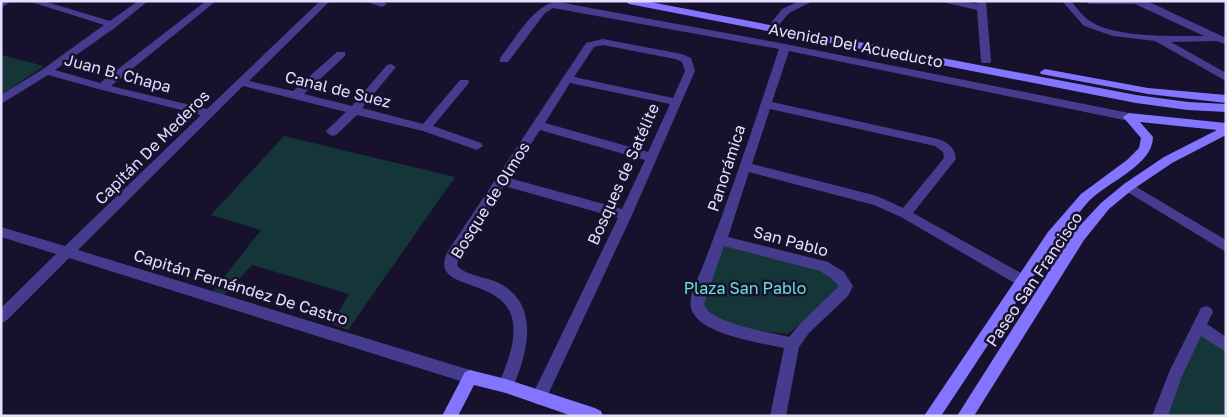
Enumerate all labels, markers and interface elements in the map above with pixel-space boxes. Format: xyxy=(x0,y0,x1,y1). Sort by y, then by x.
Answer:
street label: Avenida Del Acueducto xyxy=(767,18,945,72)
street label: Juan B. Chapa xyxy=(63,49,173,97)
street label: Canal de Suez xyxy=(283,66,393,112)
street label: Capitán De Mederos xyxy=(90,85,214,209)
street label: Bosques de Satélite xyxy=(583,100,663,248)
street label: Panorámica xyxy=(703,122,749,214)
street label: Bosque de Olmos xyxy=(446,138,534,262)
street label: Paseo San Francisco xyxy=(981,208,1087,350)
street label: San Pablo xyxy=(751,221,831,261)
street label: Capitán Fernández De Castro xyxy=(131,245,351,329)
park label: Plaza San Pablo xyxy=(684,278,806,298)

